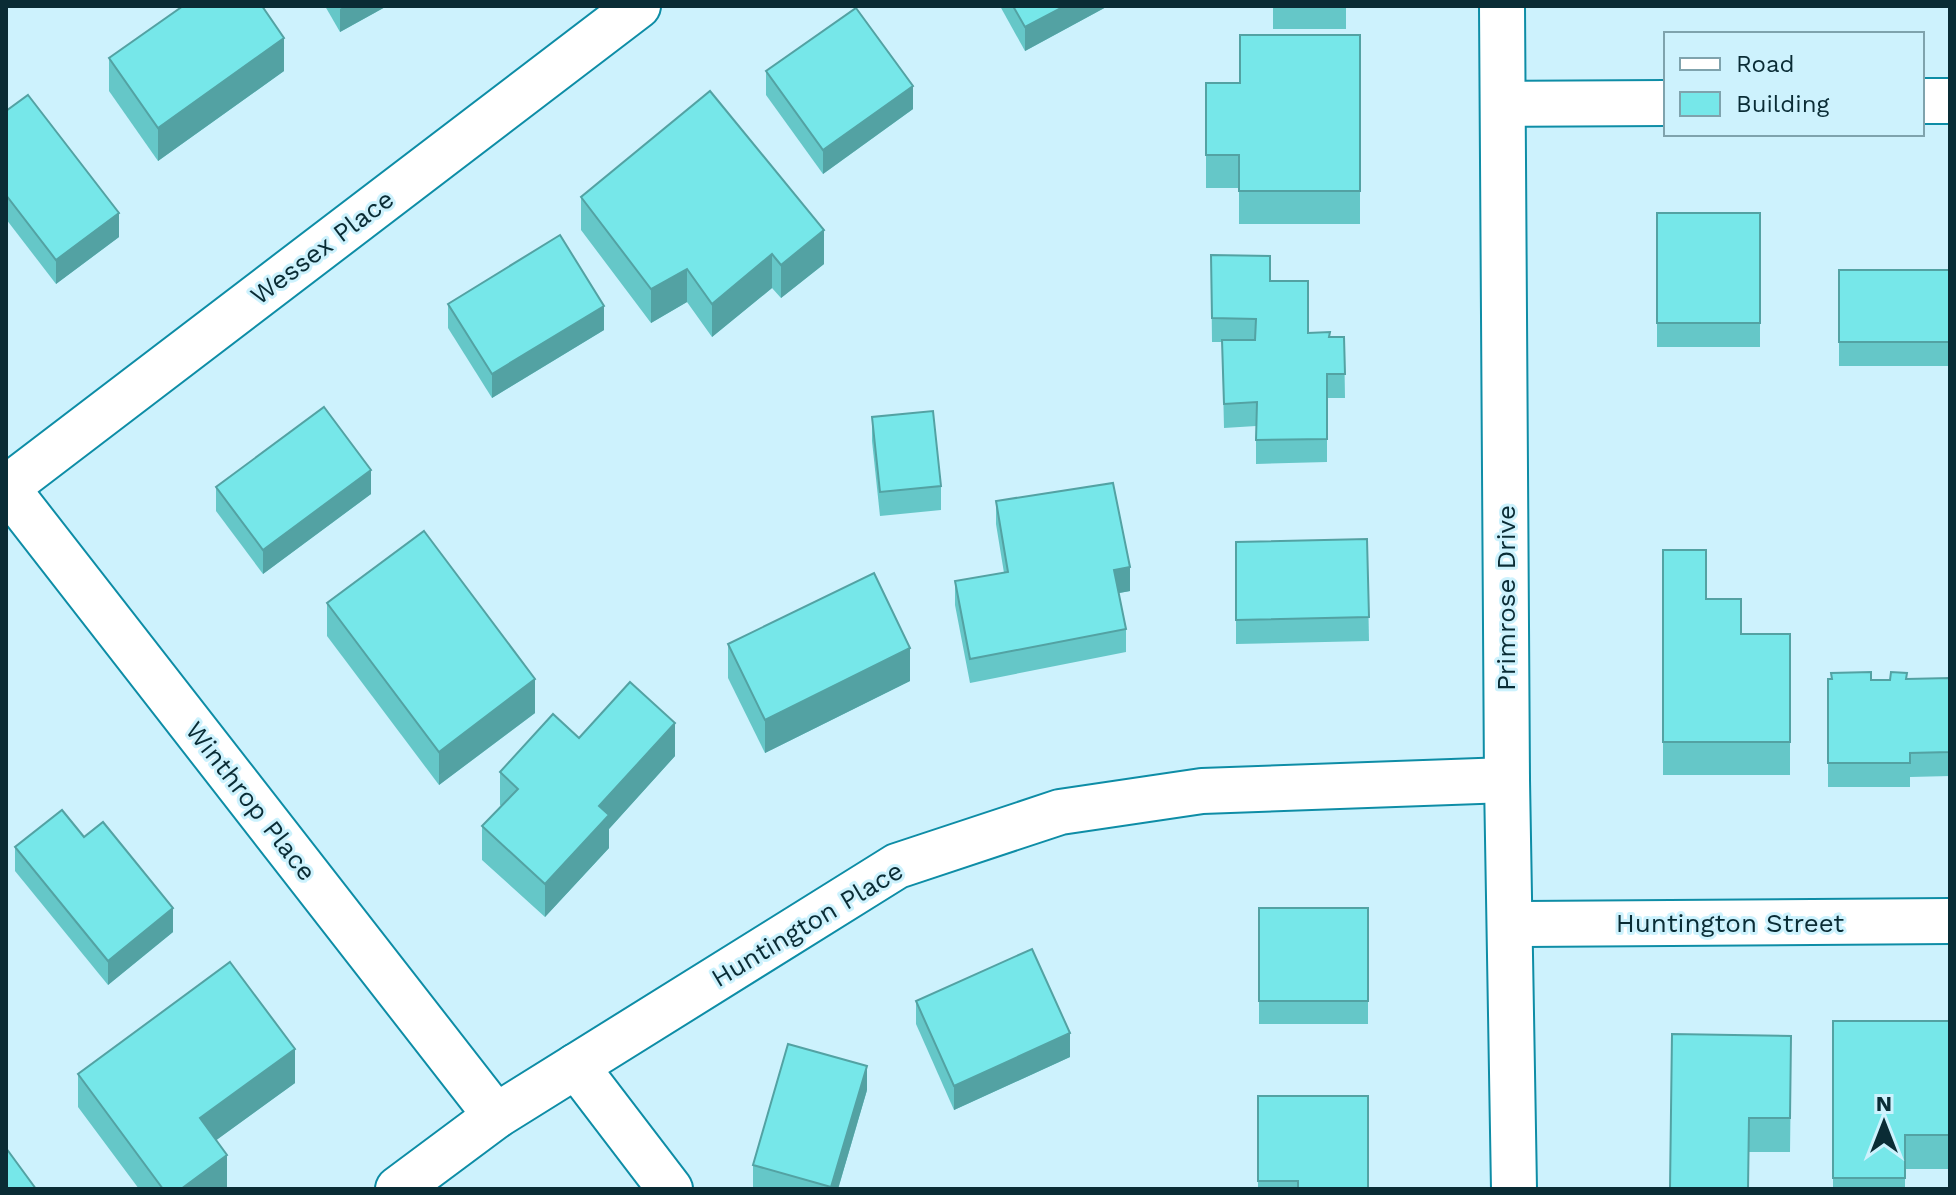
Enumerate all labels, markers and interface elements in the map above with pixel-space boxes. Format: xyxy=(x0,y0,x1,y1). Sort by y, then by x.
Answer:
legend xyxy=(1664,32,1924,136)
text: Road xyxy=(1736,50,1795,78)
text: Building xyxy=(1736,90,1829,118)
street label: Wessex Place xyxy=(245,183,399,311)
street label: Primrose Drive xyxy=(1491,505,1521,691)
street label: Winthrop Place xyxy=(180,715,322,887)
street label: Huntington Place xyxy=(706,855,908,993)
street label: Huntington Street xyxy=(1616,908,1844,938)
north arrow xyxy=(1844,1083,1924,1163)
text: N xyxy=(1876,1091,1892,1116)

